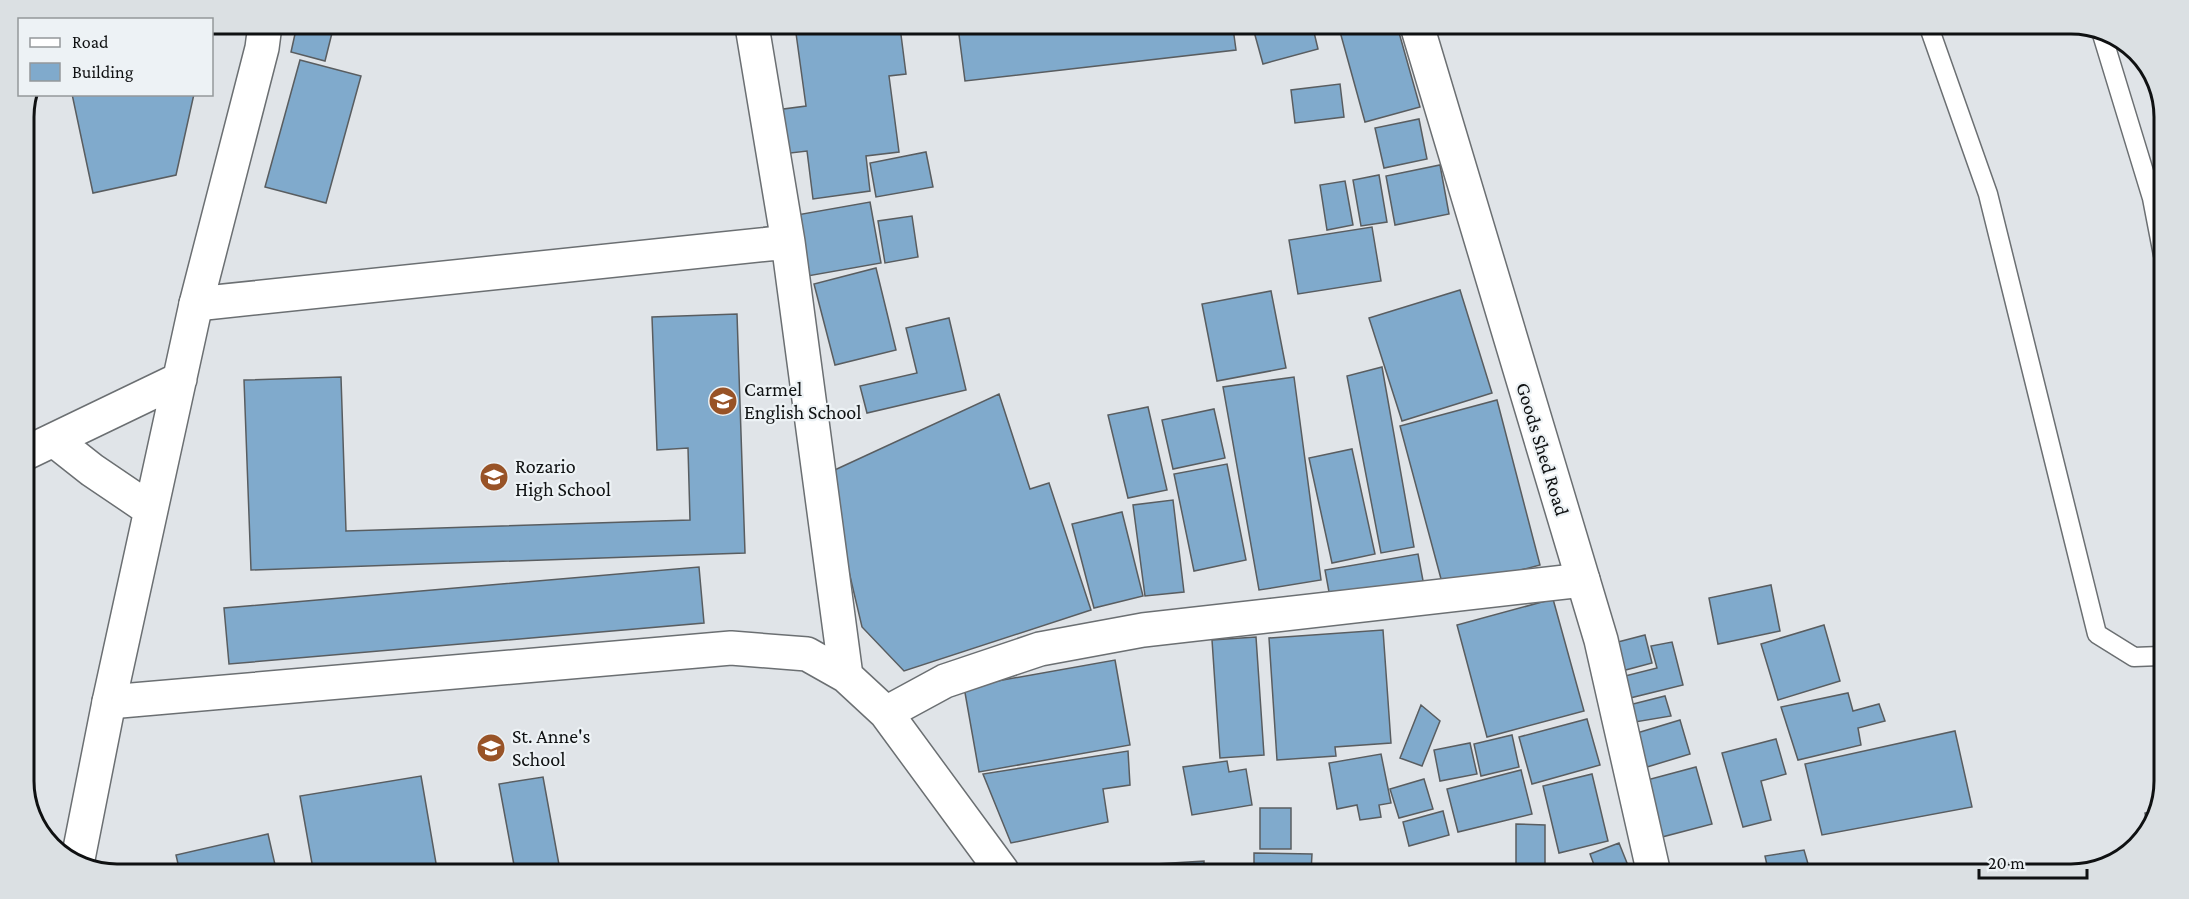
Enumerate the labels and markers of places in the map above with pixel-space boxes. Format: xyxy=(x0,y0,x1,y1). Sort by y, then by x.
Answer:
place label: Carmel English School xyxy=(744,378,862,424)
school or university icon: Carmel English School xyxy=(707,385,739,417)
place label: Rozario High School xyxy=(515,455,611,501)
school or university icon: Rozario High School xyxy=(478,461,510,493)
place label: St. Anne's School xyxy=(512,725,591,770)
school or university icon: St. Anne's School xyxy=(475,732,507,764)

